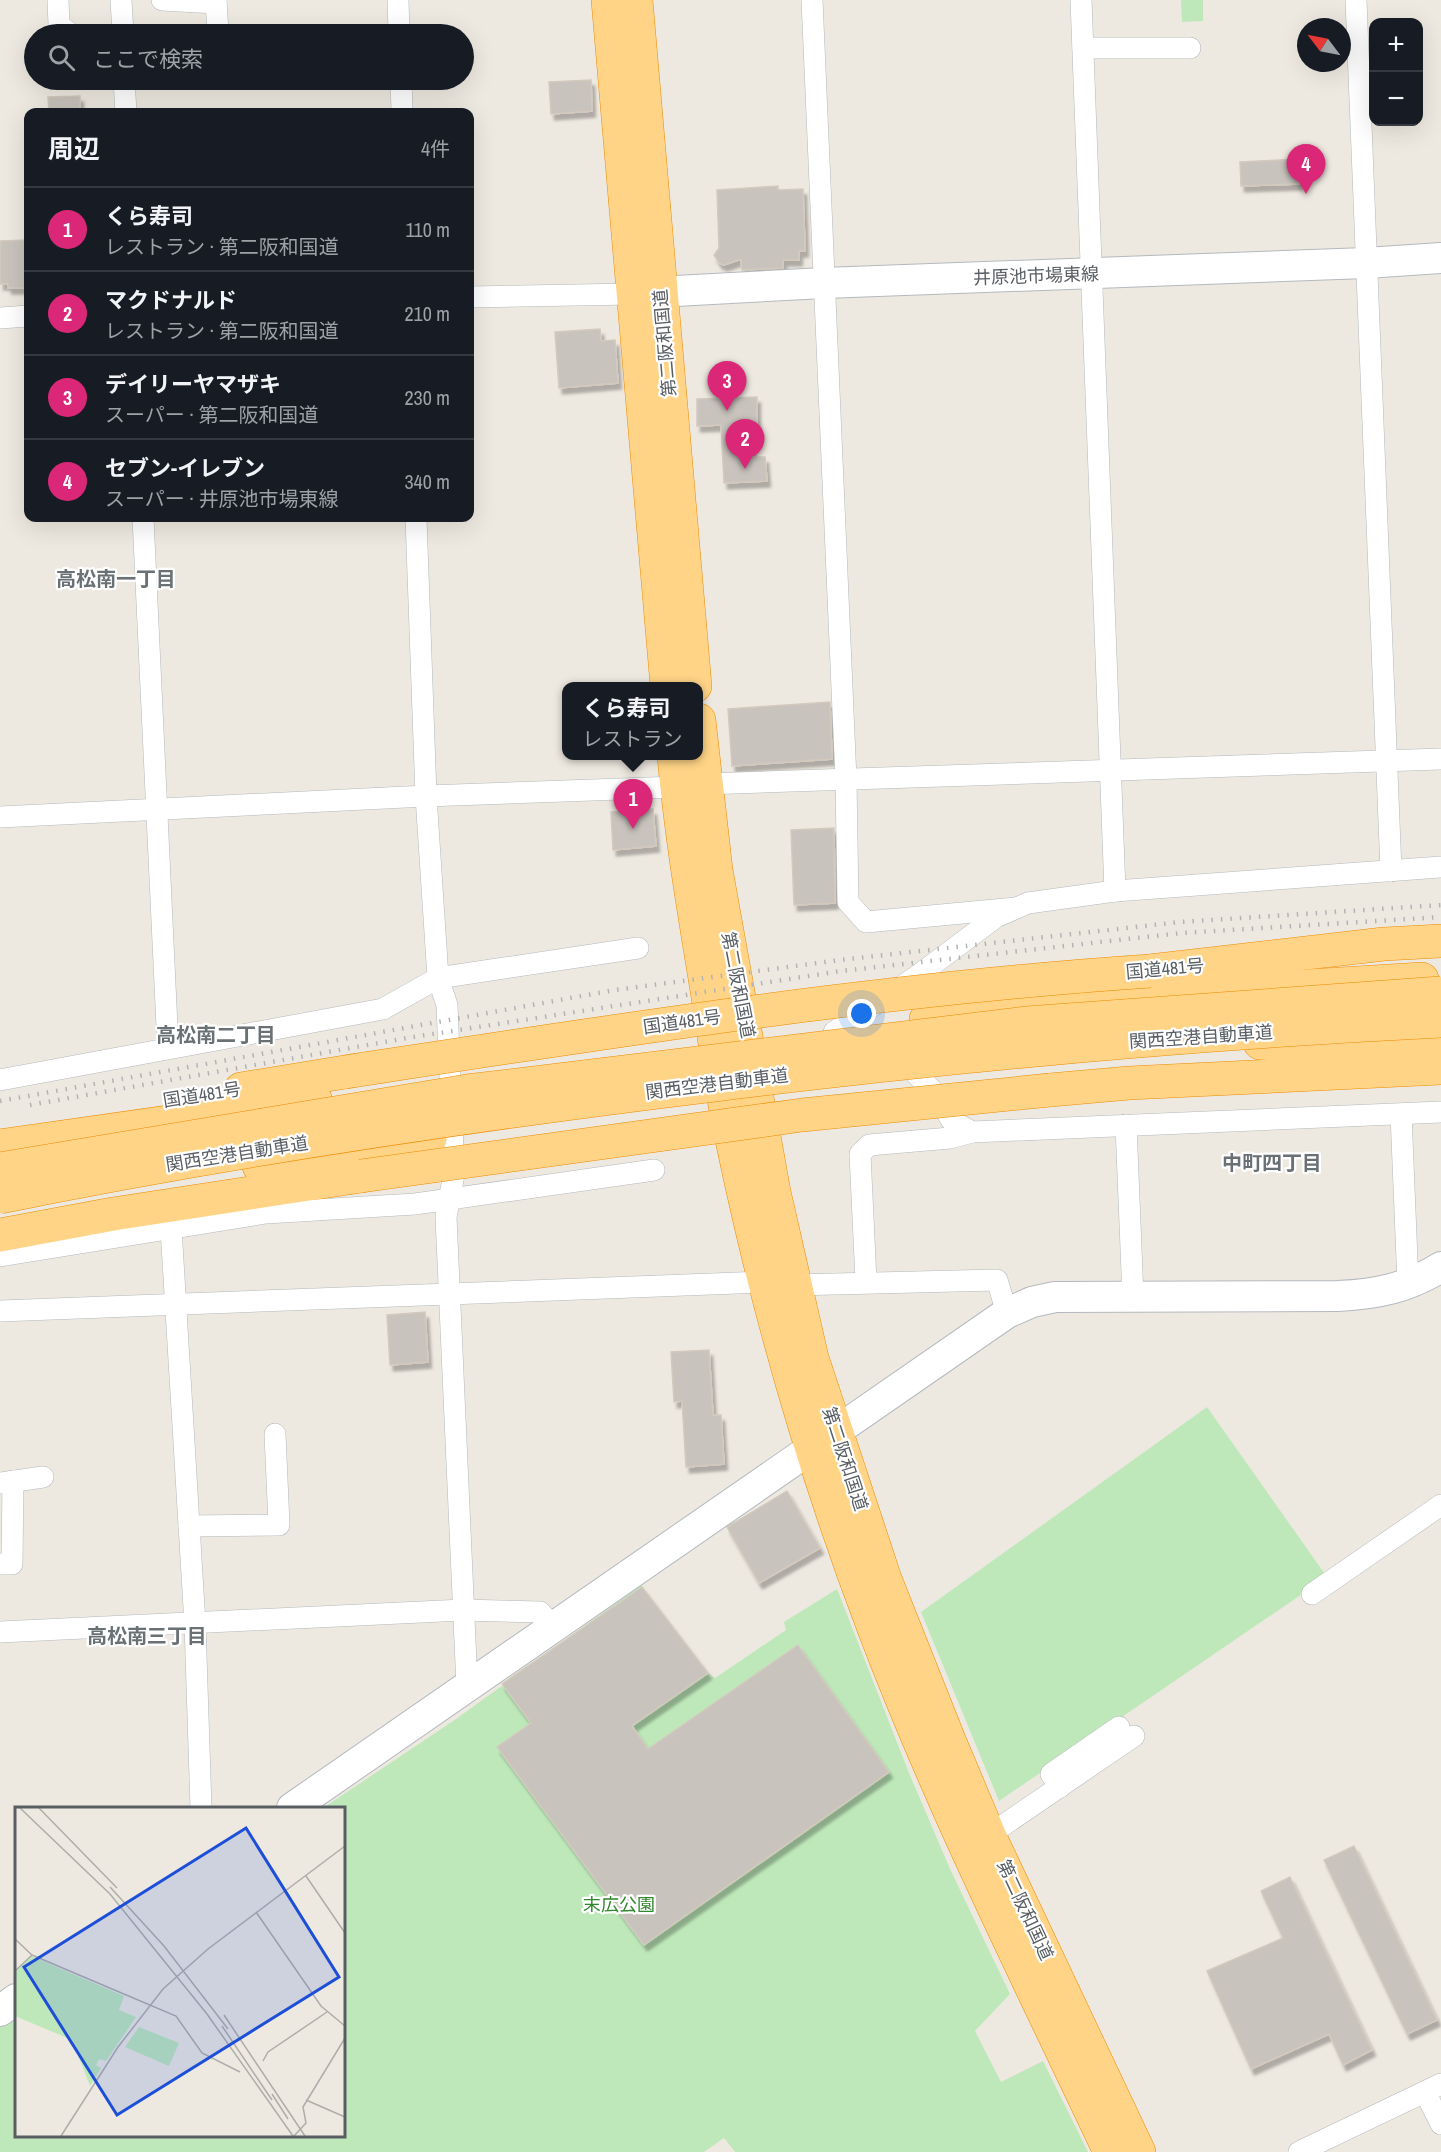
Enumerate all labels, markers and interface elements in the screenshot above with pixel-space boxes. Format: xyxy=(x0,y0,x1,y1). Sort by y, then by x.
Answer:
north arrow xyxy=(1297,18,1351,72)
map controls xyxy=(1369,18,1423,126)
button: + xyxy=(1369,18,1423,72)
search box xyxy=(24,24,474,90)
icon: search xyxy=(45,41,78,74)
text: ここで検索 xyxy=(93,44,203,74)
button: − xyxy=(1369,72,1423,126)
text: 周辺 xyxy=(48,131,100,166)
text: 4件 xyxy=(421,135,450,162)
pin: 4 xyxy=(1286,144,1326,194)
text: くら寿司 xyxy=(105,201,193,231)
text: 1 xyxy=(63,216,72,243)
text: 110 m xyxy=(406,216,450,243)
text: レストラン · 第二阪和国道 xyxy=(105,233,339,260)
street label: 井原池市場東線 xyxy=(973,261,1099,290)
text: マクドナルド xyxy=(105,285,237,315)
street label: 第二阪和国道 xyxy=(647,288,682,398)
text: 2 xyxy=(63,300,72,327)
text: 210 m xyxy=(404,300,450,327)
text: レストラン · 第二阪和国道 xyxy=(105,317,339,344)
pin: 3 xyxy=(708,362,746,411)
text: デイリーヤマザキ xyxy=(105,369,281,399)
text: 3 xyxy=(63,384,72,411)
text: 230 m xyxy=(404,384,450,411)
text: スーパー · 第二阪和国道 xyxy=(105,401,318,428)
pin: 2 xyxy=(726,420,764,469)
text: セブン-イレブン xyxy=(105,453,265,483)
text: 4 xyxy=(63,468,72,495)
text: 340 m xyxy=(404,468,450,495)
text: スーパー · 井原池市場東線 xyxy=(105,485,338,512)
district label: 高松南一丁目 xyxy=(56,565,176,592)
popup xyxy=(562,682,703,760)
text: くら寿司 xyxy=(583,693,671,723)
text: レストラン xyxy=(583,725,683,752)
pin: 1 xyxy=(614,780,652,829)
street label: 第二阪和国道 xyxy=(716,930,761,1040)
street label: 国道481号 xyxy=(1125,953,1205,984)
your location xyxy=(847,999,876,1028)
street label: 国道481号 xyxy=(641,1004,723,1039)
street label: 関西空港自動車道 xyxy=(1128,1019,1274,1054)
district label: 高松南二丁目 xyxy=(156,1021,276,1048)
street label: 関西空港自動車道 xyxy=(644,1062,790,1105)
street label: 国道481号 xyxy=(161,1076,243,1113)
street label: 関西空港自動車道 xyxy=(164,1130,310,1177)
district label: 中町四丁目 xyxy=(1222,1149,1322,1176)
street label: 第二阪和国道 xyxy=(817,1404,874,1514)
district label: 高松南三丁目 xyxy=(87,1622,207,1649)
inset map xyxy=(15,1807,345,2137)
street label: 第二阪和国道 xyxy=(991,1856,1060,1964)
park label: 末広公園 xyxy=(583,1892,655,1917)

